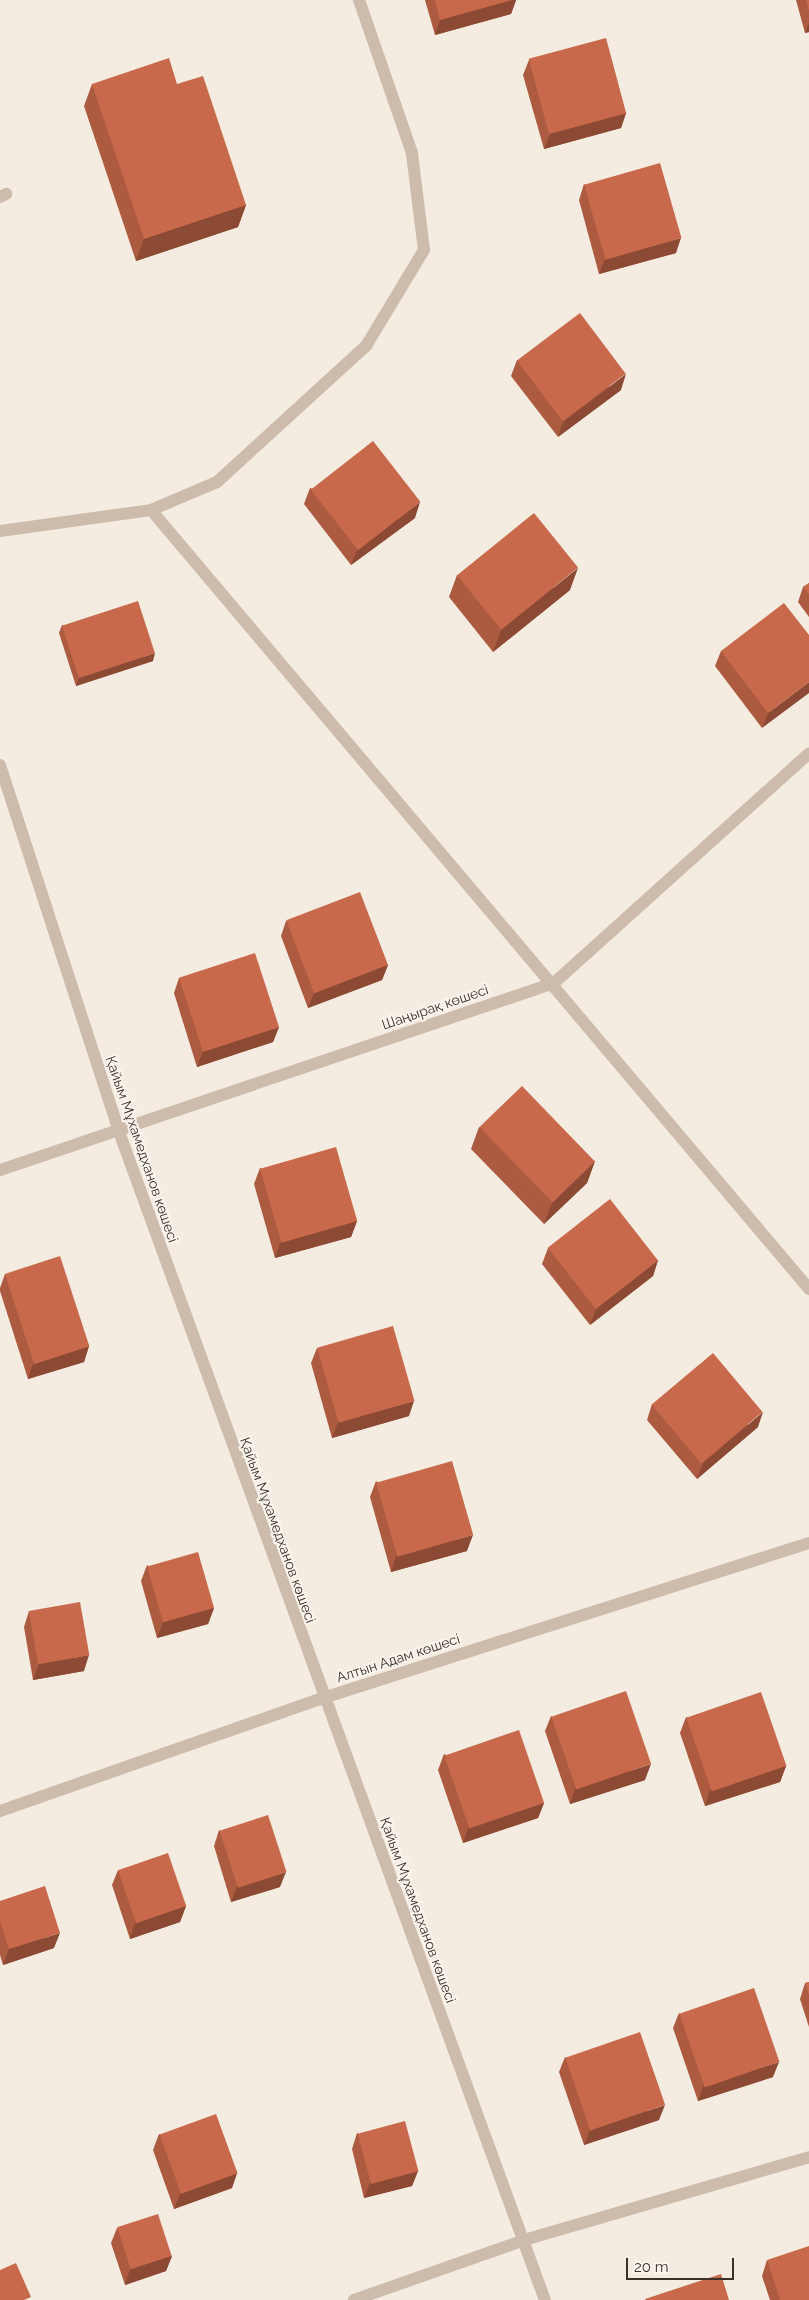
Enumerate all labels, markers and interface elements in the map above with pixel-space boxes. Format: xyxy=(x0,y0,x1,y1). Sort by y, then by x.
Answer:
street label: Шаңырақ көшесі xyxy=(379,981,491,1033)
street label: Қайым Мұхамедханов көшесі xyxy=(102,1054,182,1244)
street label: Қайым Мұхамедханов көшесі xyxy=(237,1435,319,1625)
street label: Алтын Адам көшесі xyxy=(334,1630,462,1686)
street label: Қайым Мұхамедханов көшесі xyxy=(377,1815,459,2005)
scale bar xyxy=(629,2248,736,2280)
text: 20 m xyxy=(634,2258,669,2276)

